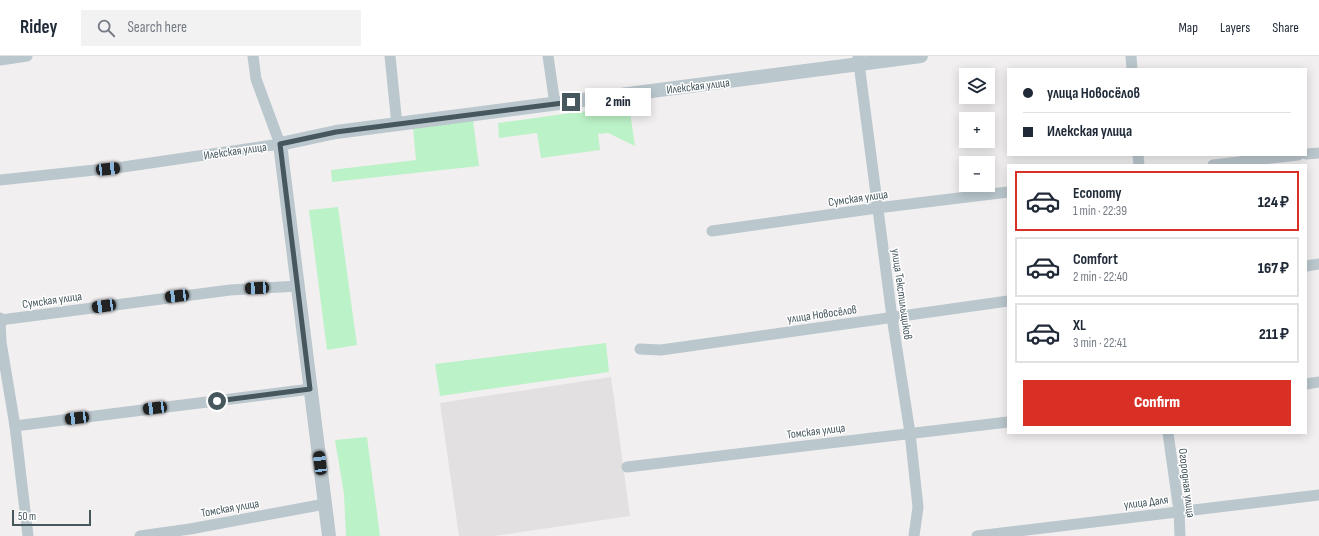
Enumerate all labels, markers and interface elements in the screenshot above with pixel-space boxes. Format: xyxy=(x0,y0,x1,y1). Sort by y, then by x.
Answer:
search box xyxy=(81,10,361,46)
text: Ridey xyxy=(20,16,57,39)
icon: search xyxy=(95,17,117,39)
text: Search here xyxy=(127,18,187,37)
text: Map xyxy=(1178,19,1198,36)
text: Layers xyxy=(1220,19,1250,36)
text: Share xyxy=(1272,19,1299,36)
map controls xyxy=(959,68,995,192)
button: layers xyxy=(959,68,995,104)
street label: Илекская улица xyxy=(666,75,731,98)
text: улица Новосёлов xyxy=(1047,84,1140,103)
callout: 2 min xyxy=(585,88,651,116)
route end xyxy=(562,93,580,111)
text: 2 min xyxy=(605,94,631,110)
button: + xyxy=(959,112,995,148)
text: Илекская улица xyxy=(1047,122,1132,141)
street label: Илекская улица xyxy=(203,140,268,163)
button: − xyxy=(959,156,995,192)
car xyxy=(95,162,121,176)
icon: car xyxy=(1025,183,1061,219)
text: Economy xyxy=(1073,184,1122,203)
street label: Сумская улица xyxy=(827,187,889,210)
text: 124 ₽ xyxy=(1258,193,1289,212)
text: 1 min · 22:39 xyxy=(1073,203,1127,219)
street label: улица Текстильщиков xyxy=(888,248,915,341)
icon: car xyxy=(1025,249,1061,285)
text: Comfort xyxy=(1073,250,1118,269)
text: 167 ₽ xyxy=(1258,259,1289,278)
text: 2 min · 22:40 xyxy=(1073,269,1128,285)
car xyxy=(245,281,269,295)
street label: Сумская улица xyxy=(21,289,83,312)
car xyxy=(164,289,190,303)
car xyxy=(91,298,117,314)
street label: улица Новосёлов xyxy=(786,302,858,327)
icon: car xyxy=(1025,315,1061,351)
text: XL xyxy=(1073,316,1086,335)
text: 211 ₽ xyxy=(1259,325,1289,344)
text: 3 min · 22:41 xyxy=(1073,335,1127,351)
button: Confirm xyxy=(1023,380,1291,426)
route start xyxy=(208,392,226,410)
car xyxy=(142,401,168,415)
car xyxy=(64,411,90,425)
street label: Томская улица xyxy=(786,420,847,443)
street label: Огородная улица xyxy=(1175,447,1198,519)
car xyxy=(313,450,327,476)
street label: улица Даля xyxy=(1123,492,1169,513)
street label: Томская улица xyxy=(200,496,261,521)
scale bar xyxy=(12,508,91,527)
text: 50 m xyxy=(18,510,36,523)

